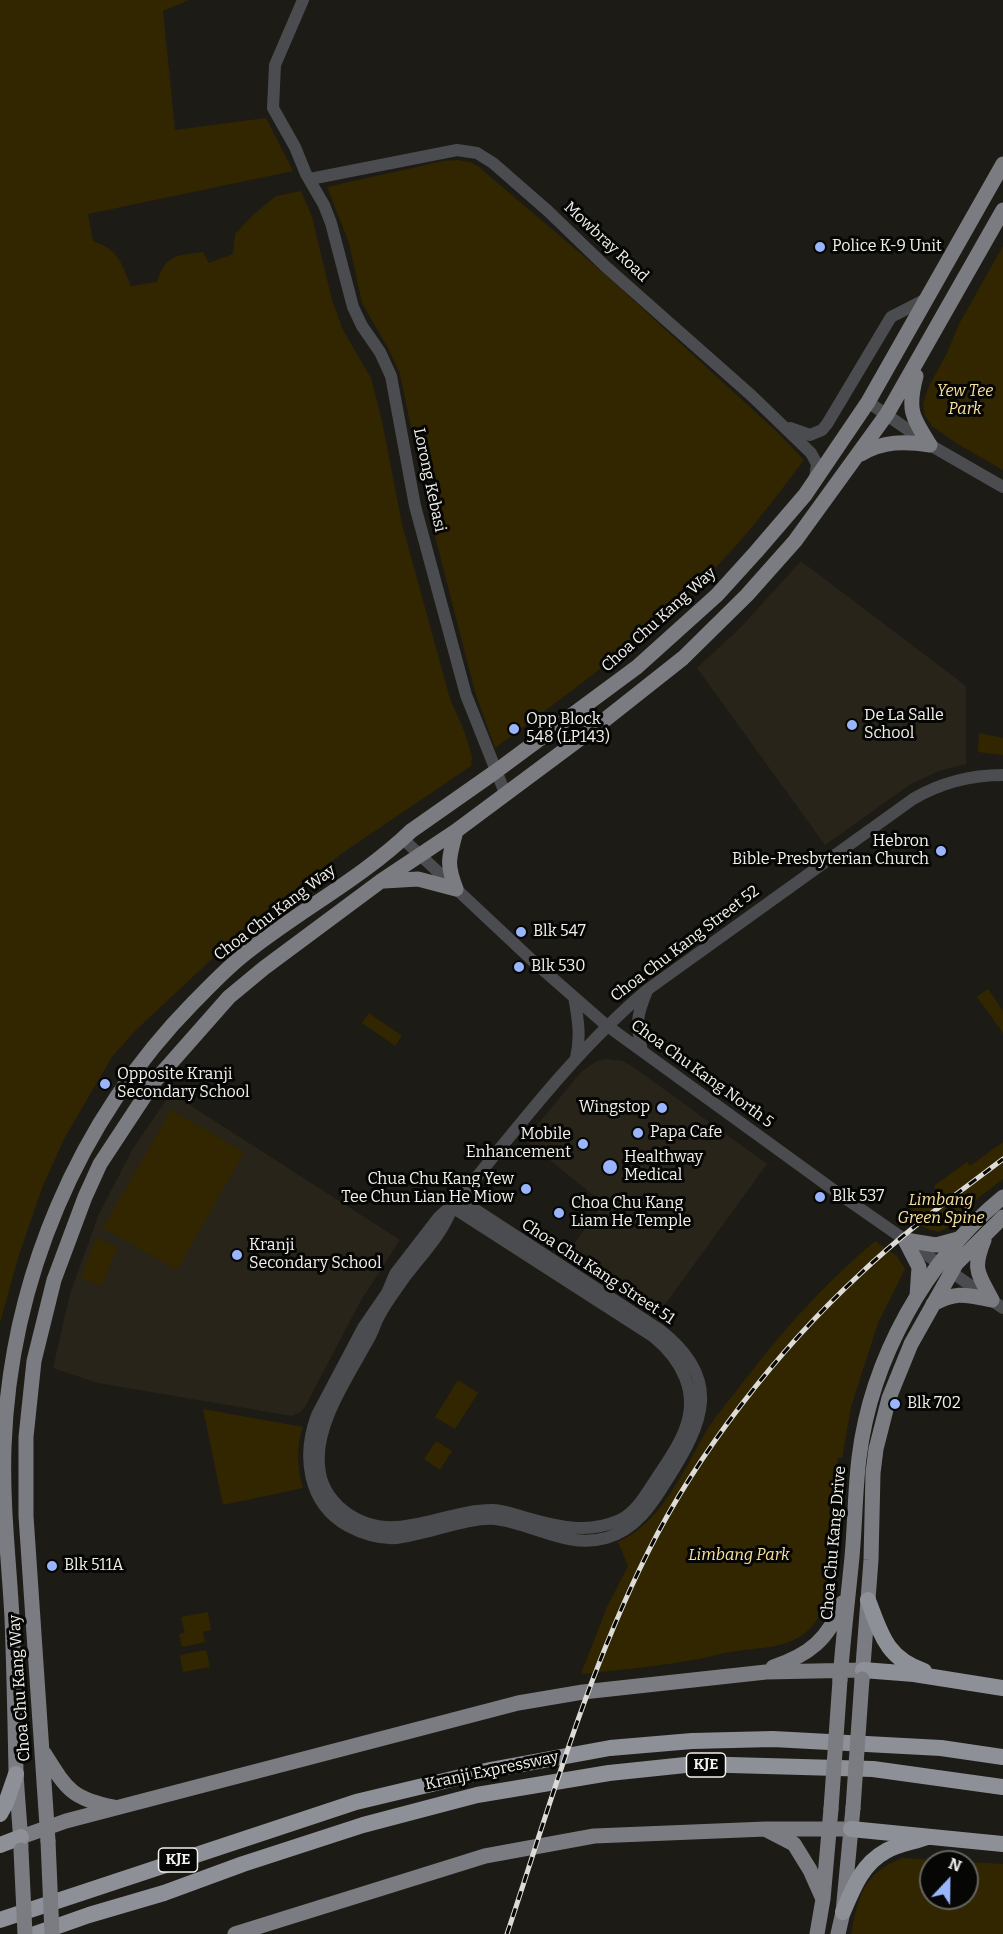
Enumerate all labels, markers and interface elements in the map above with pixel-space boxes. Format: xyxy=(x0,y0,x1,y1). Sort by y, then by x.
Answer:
street label: Mowbray Road xyxy=(560,198,652,286)
place label: Police K-9 Unit xyxy=(832,237,942,257)
marker: Police K-9 Unit xyxy=(813,240,827,254)
park label: Yew Tee Park xyxy=(937,382,993,420)
street label: Lorong Kebasi xyxy=(409,426,449,534)
street label: Choa Chu Kang Way xyxy=(598,564,720,676)
place label: De La Salle School xyxy=(864,706,944,744)
place label: Opp Block 548 (LP143) xyxy=(526,710,610,748)
marker: De La Salle School xyxy=(845,718,859,732)
marker: Opp Block 548 (LP143) xyxy=(507,722,521,736)
place label: Hebron Bible-Presbyterian Church xyxy=(732,832,929,870)
marker: Hebron Bible-Presbyterian Church xyxy=(934,844,948,858)
street label: Choa Chu Kang Way xyxy=(210,861,340,965)
street label: Choa Chu Kang Street 52 xyxy=(607,882,763,1006)
place label: Blk 547 xyxy=(533,922,586,942)
marker: Blk 547 xyxy=(514,925,528,939)
place label: Blk 530 xyxy=(531,957,586,977)
marker: Blk 530 xyxy=(512,960,526,974)
street label: Choa Chu Kang North 5 xyxy=(627,1016,777,1132)
place label: Opposite Kranji Secondary School xyxy=(117,1065,250,1103)
marker: Opposite Kranji Secondary School xyxy=(98,1077,112,1091)
place label: Wingstop xyxy=(579,1098,650,1118)
marker: Wingstop xyxy=(655,1101,669,1115)
place label: Papa Cafe xyxy=(650,1123,722,1143)
place label: Mobile Enhancement xyxy=(466,1125,571,1163)
marker: Papa Cafe xyxy=(631,1126,645,1140)
marker: Mobile Enhancement xyxy=(576,1137,590,1151)
place label: Healthway Medical xyxy=(624,1148,703,1186)
marker: Healthway Medical xyxy=(601,1158,619,1176)
place label: Chua Chu Kang Yew Tee Chun Lian He Miow xyxy=(341,1170,514,1208)
marker: Chua Chu Kang Yew Tee Chun Lian He Miow xyxy=(519,1182,533,1196)
place label: Blk 537 xyxy=(832,1187,884,1207)
marker: Blk 537 xyxy=(813,1190,827,1204)
park label: Limbang Green Spine xyxy=(897,1191,985,1229)
place label: Choa Chu Kang Liam He Temple xyxy=(571,1194,691,1232)
marker: Choa Chu Kang Liam He Temple xyxy=(552,1206,566,1220)
street label: Choa Chu Kang Street 51 xyxy=(518,1215,678,1329)
place label: Kranji Secondary School xyxy=(249,1236,382,1274)
marker: Kranji Secondary School xyxy=(230,1248,244,1262)
place label: Blk 702 xyxy=(907,1394,961,1414)
marker: Blk 702 xyxy=(888,1397,902,1411)
street label: Choa Chu Kang Drive xyxy=(818,1465,850,1621)
park label: Limbang Park xyxy=(688,1546,790,1566)
place label: Blk 511A xyxy=(64,1556,124,1576)
marker: Blk 511A xyxy=(45,1559,59,1573)
street label: Choa Chu Kang Way xyxy=(5,1614,35,1762)
street label: Kranji Expressway xyxy=(423,1747,561,1795)
road number: KJE xyxy=(686,1753,726,1777)
road number: KJE xyxy=(158,1848,198,1872)
north arrow xyxy=(919,1850,979,1910)
text: N xyxy=(946,1854,964,1876)

